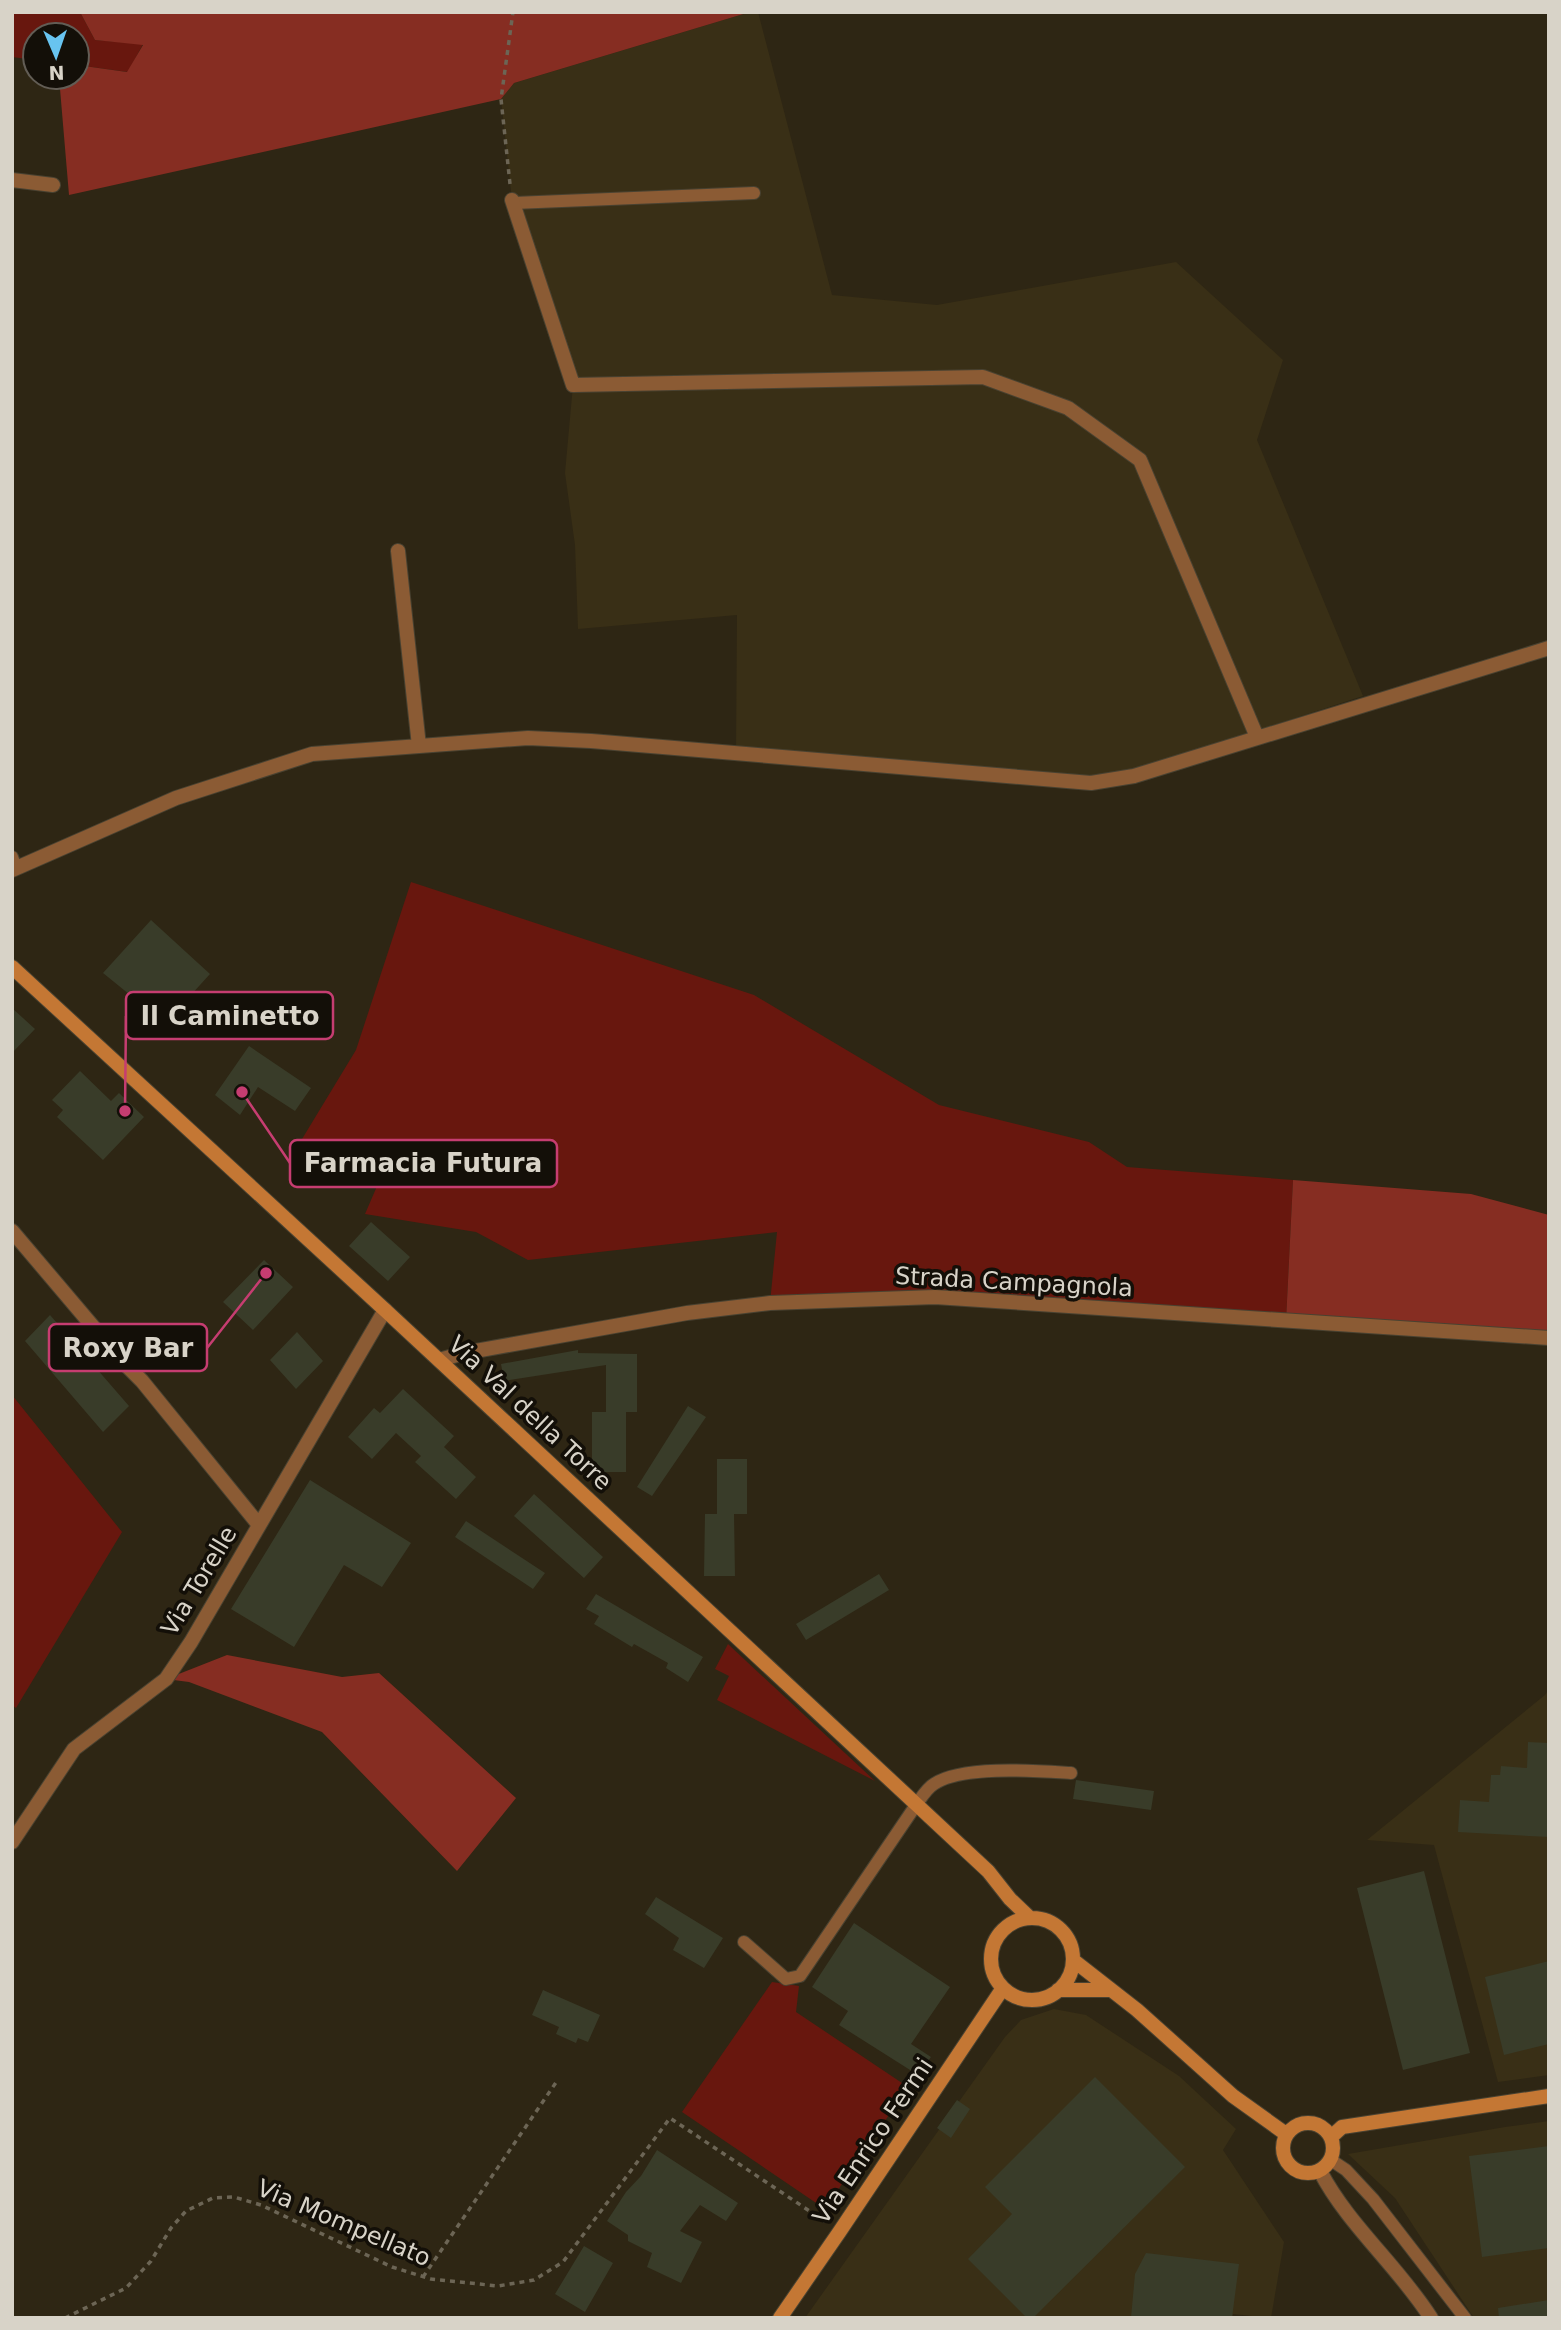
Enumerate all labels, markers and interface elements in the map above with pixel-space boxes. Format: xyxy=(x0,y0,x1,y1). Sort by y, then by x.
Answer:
north arrow xyxy=(21,21,91,91)
text: N xyxy=(48,62,65,84)
callout: Il Caminetto xyxy=(126,992,333,1039)
text: Il Caminetto xyxy=(140,1001,320,1031)
callout: Farmacia Futura xyxy=(290,1140,557,1187)
text: Farmacia Futura xyxy=(304,1148,542,1178)
street label: Strada Campagnola xyxy=(894,1262,1134,1302)
callout: Roxy Bar xyxy=(49,1324,207,1371)
street label: Via Val della Torre xyxy=(443,1330,617,1496)
text: Roxy Bar xyxy=(63,1333,194,1363)
street label: Via Torelle xyxy=(155,1521,243,1641)
street label: Via Enrico Fermi xyxy=(807,2053,939,2229)
street label: Via Mompellato xyxy=(253,2174,435,2272)

